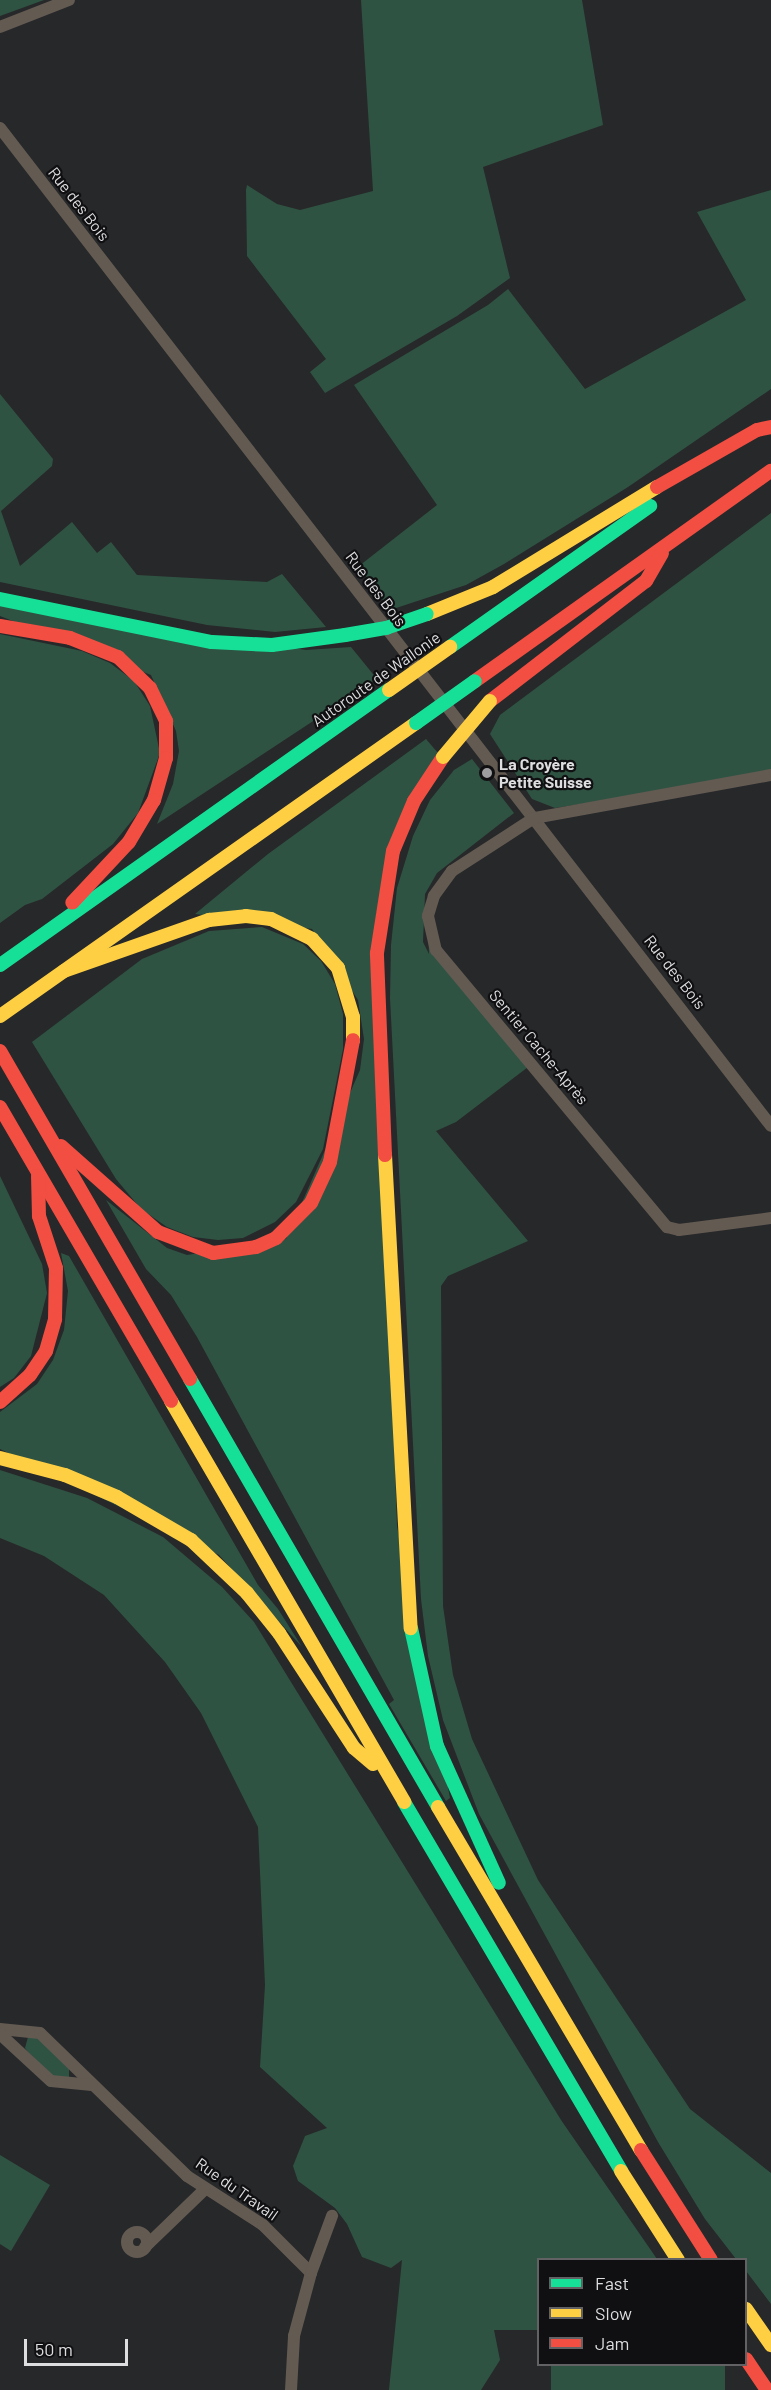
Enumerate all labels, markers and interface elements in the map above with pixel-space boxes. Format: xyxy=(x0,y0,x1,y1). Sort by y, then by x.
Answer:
street label: Rue des Bois xyxy=(44,163,114,245)
street label: Rue des Bois xyxy=(342,548,410,630)
street label: Autoroute de Wallonie xyxy=(308,627,444,731)
place label: La Croyère Petite Suisse xyxy=(499,754,592,792)
marker: La Croyère Petite Suisse xyxy=(480,766,494,780)
street label: Rue des Bois xyxy=(640,931,710,1013)
street label: Sentier Cache-Après xyxy=(485,986,593,1108)
street label: Rue du Travail xyxy=(192,2154,282,2224)
legend xyxy=(537,2258,747,2366)
text: Fast xyxy=(595,2272,629,2294)
text: Slow xyxy=(595,2302,632,2324)
scale bar xyxy=(27,2327,130,2365)
text: Jam xyxy=(595,2332,629,2354)
text: 50 m xyxy=(35,2338,73,2360)

